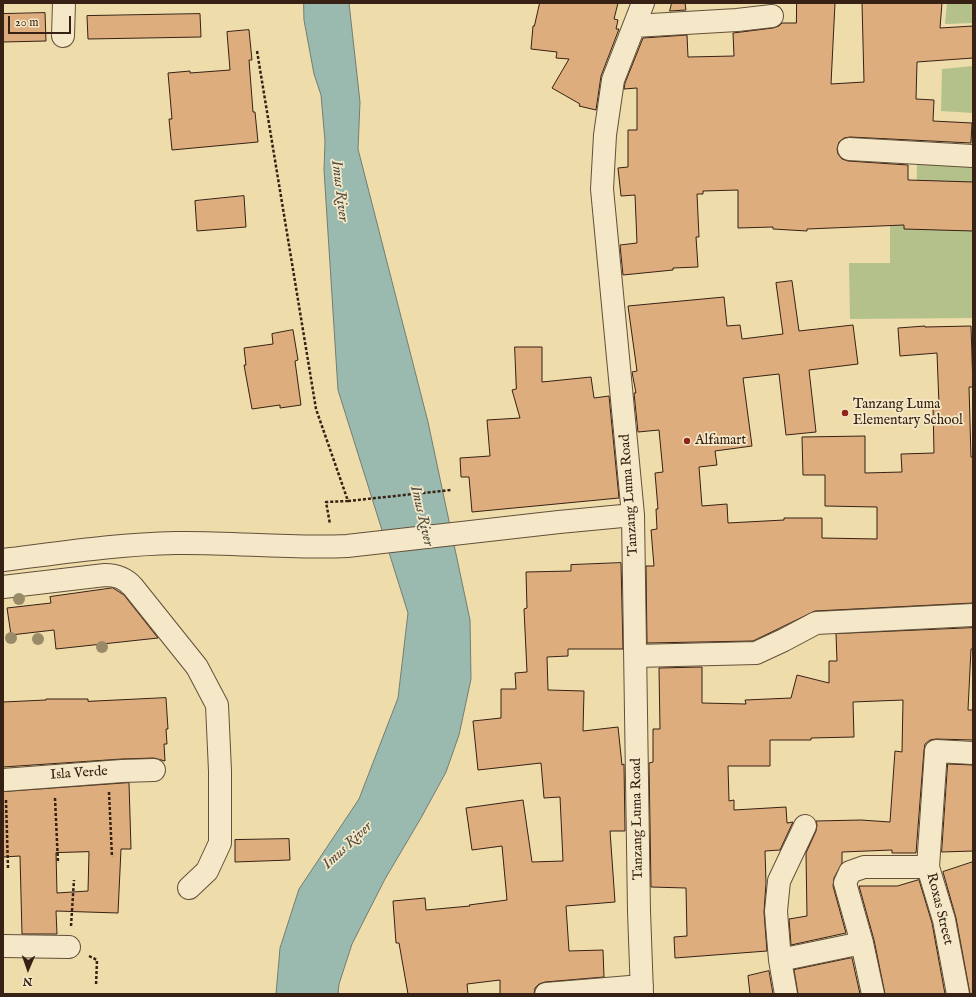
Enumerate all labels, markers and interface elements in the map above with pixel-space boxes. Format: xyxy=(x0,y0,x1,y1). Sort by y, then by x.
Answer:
scale bar xyxy=(10,8,73,34)
text: 20 m xyxy=(15,15,38,30)
water label: Imus River xyxy=(326,159,352,223)
place label: Tanzang Luma Elementary School xyxy=(853,397,963,430)
marker: Tanzang Luma Elementary School xyxy=(840,408,850,418)
place label: Alfamart xyxy=(695,433,746,449)
street label: Tanzang Luma Road xyxy=(617,434,643,556)
marker: Alfamart xyxy=(682,436,692,446)
water label: Imus River xyxy=(405,484,437,548)
street label: Tanzang Luma Road xyxy=(629,758,647,880)
street label: Isla Verde xyxy=(50,764,108,784)
water label: Imus River xyxy=(319,818,377,874)
street label: Roxas Street xyxy=(922,871,956,947)
north arrow xyxy=(8,949,48,989)
text: N xyxy=(23,974,33,988)

